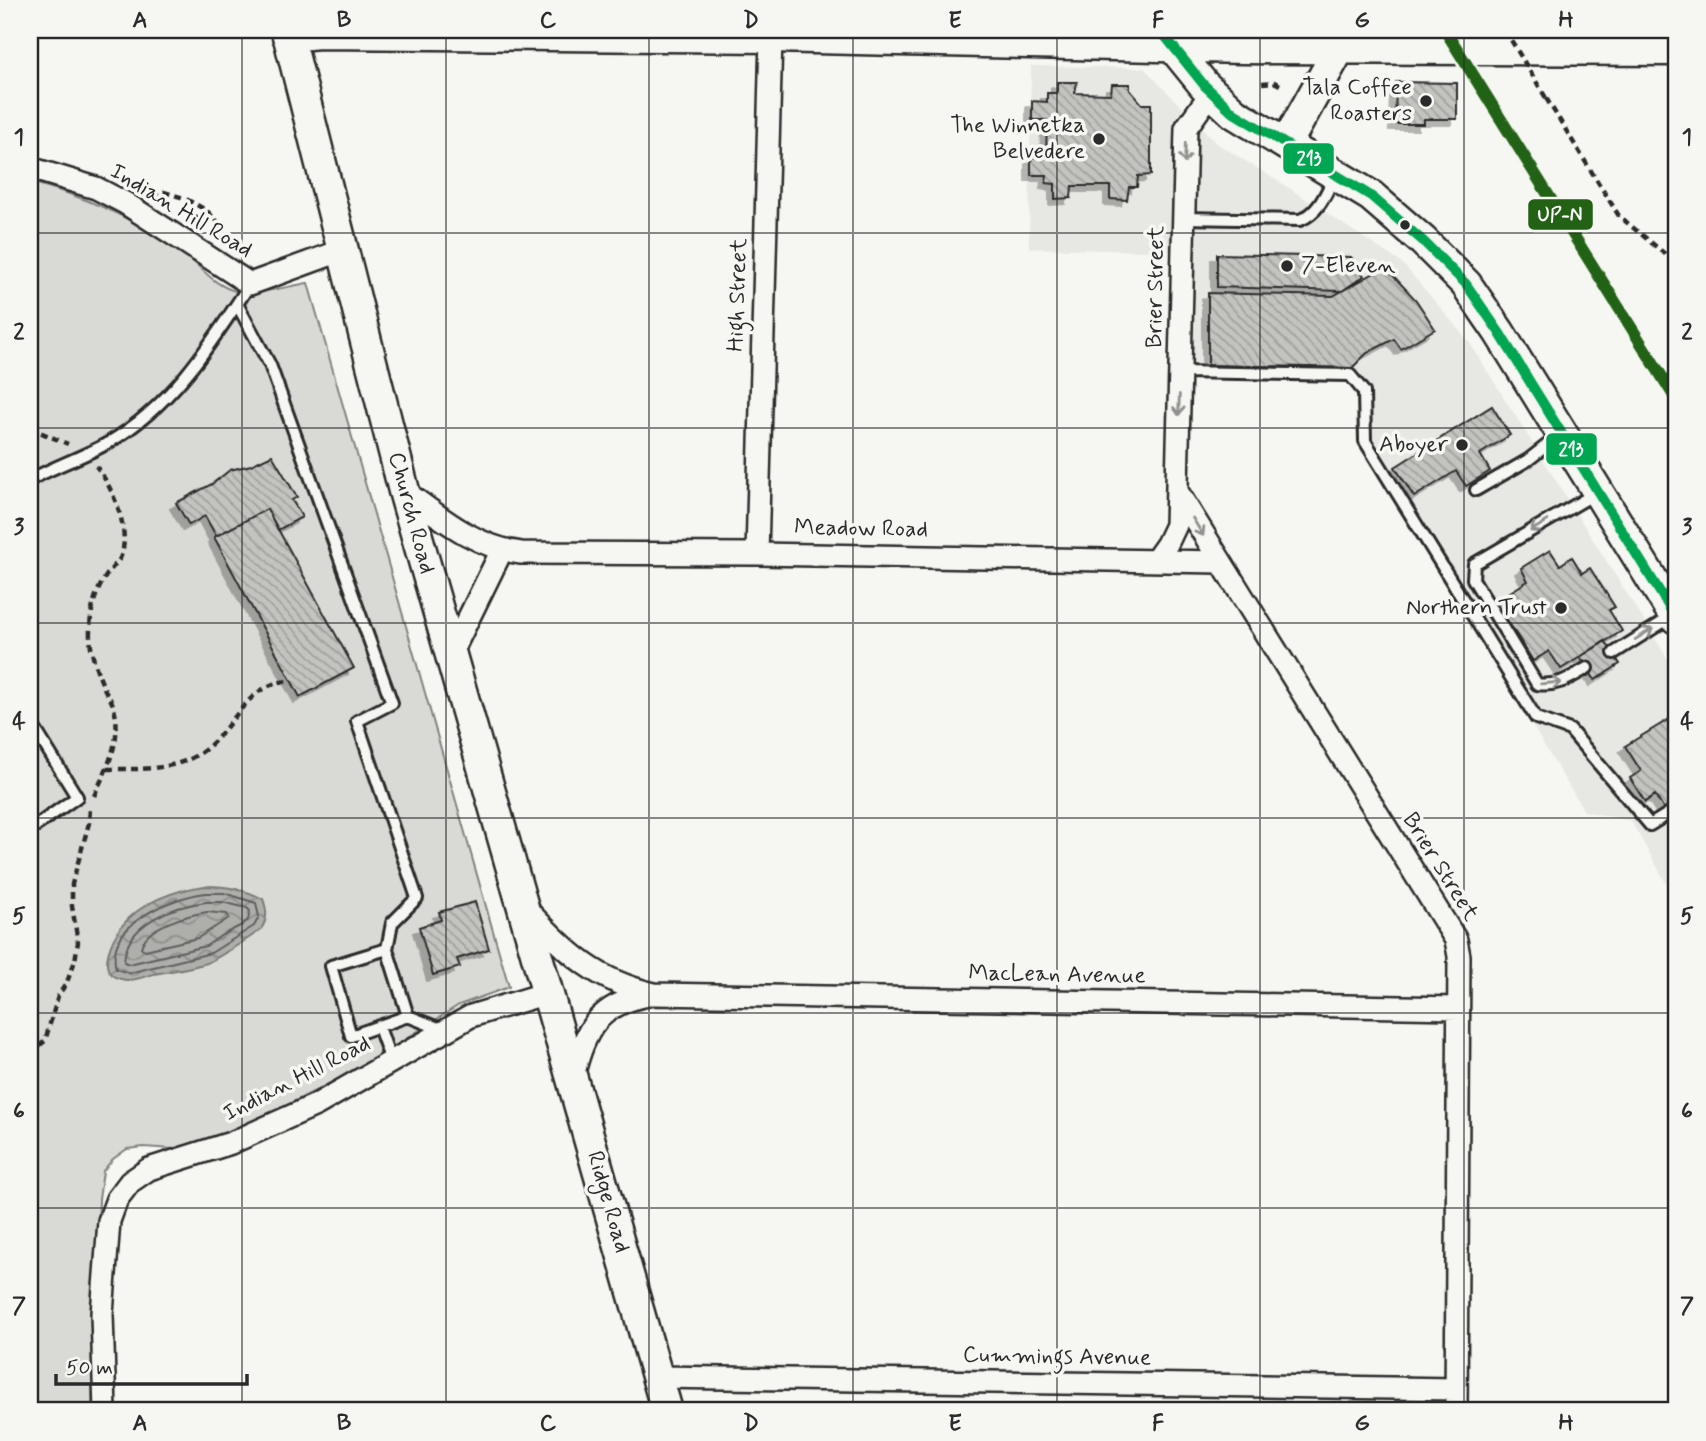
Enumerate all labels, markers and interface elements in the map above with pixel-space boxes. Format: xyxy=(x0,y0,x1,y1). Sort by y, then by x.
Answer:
text: A xyxy=(132,6,148,36)
text: B xyxy=(337,6,352,36)
text: C xyxy=(540,6,557,36)
text: D xyxy=(743,6,759,36)
text: E xyxy=(948,6,962,36)
text: F xyxy=(1152,6,1164,36)
text: G xyxy=(1354,6,1370,36)
text: H xyxy=(1558,6,1574,36)
place label: Tala Coffee Roasters xyxy=(1302,73,1412,129)
marker: Tala Coffee Roasters xyxy=(1418,93,1434,109)
place label: The Winnetka Belvedere xyxy=(950,111,1085,167)
text: 1 xyxy=(14,123,24,153)
text: 1 xyxy=(1682,123,1692,153)
marker: The Winnetka Belvedere xyxy=(1091,131,1107,147)
one-way arrow xyxy=(1178,141,1192,164)
line badge: 213 xyxy=(1282,142,1335,175)
text: 213 xyxy=(1296,147,1322,172)
street label: Indian Hill Road xyxy=(104,157,258,265)
line badge: UP-N xyxy=(1527,198,1594,231)
text: UP-N xyxy=(1538,203,1582,228)
unlabelled marker xyxy=(1398,218,1412,232)
street label: Brier Street xyxy=(1140,225,1172,348)
street label: High Street xyxy=(721,237,757,352)
place label: 7-Eleven xyxy=(1301,251,1396,281)
marker: 7-Eleven xyxy=(1279,258,1295,274)
text: 2 xyxy=(13,318,25,348)
text: 2 xyxy=(1681,318,1693,348)
one-way arrow xyxy=(1173,393,1186,416)
place label: Aboyer xyxy=(1379,430,1448,460)
line badge: 213 xyxy=(1545,432,1598,466)
marker: Aboyer xyxy=(1454,437,1470,453)
text: 213 xyxy=(1558,438,1584,463)
street label: Church Road xyxy=(380,449,442,577)
text: 3 xyxy=(14,513,25,543)
street label: Meadow Road xyxy=(794,513,928,545)
text: 3 xyxy=(1682,513,1693,543)
one-way arrow xyxy=(1192,516,1206,536)
one-way arrow xyxy=(1530,519,1550,533)
place label: Northern Trust xyxy=(1406,593,1547,623)
marker: Northern Trust xyxy=(1553,600,1569,616)
one-way arrow xyxy=(1634,626,1654,640)
one-way arrow xyxy=(1540,676,1562,689)
text: 4 xyxy=(12,707,26,737)
text: 4 xyxy=(1680,707,1694,737)
street label: Brier Street xyxy=(1395,807,1485,927)
text: 5 xyxy=(12,902,26,932)
text: 5 xyxy=(1680,902,1694,932)
street label: MacLean Avenue xyxy=(968,958,1146,992)
street label: Indian Hill Road xyxy=(218,1029,376,1129)
text: 6 xyxy=(13,1097,25,1127)
text: 6 xyxy=(1681,1097,1693,1127)
street label: Ridge Road xyxy=(577,1148,637,1257)
text: 7 xyxy=(12,1292,26,1322)
text: 7 xyxy=(1680,1292,1694,1322)
street label: Cummings Avenue xyxy=(963,1340,1151,1376)
scale bar xyxy=(56,1343,247,1387)
text: 50 m xyxy=(66,1354,113,1382)
text: A xyxy=(132,1409,148,1439)
text: B xyxy=(337,1409,352,1439)
text: C xyxy=(540,1409,557,1439)
text: D xyxy=(743,1409,759,1439)
text: E xyxy=(948,1409,962,1439)
text: F xyxy=(1152,1409,1164,1439)
text: G xyxy=(1354,1409,1370,1439)
text: H xyxy=(1558,1409,1574,1439)

